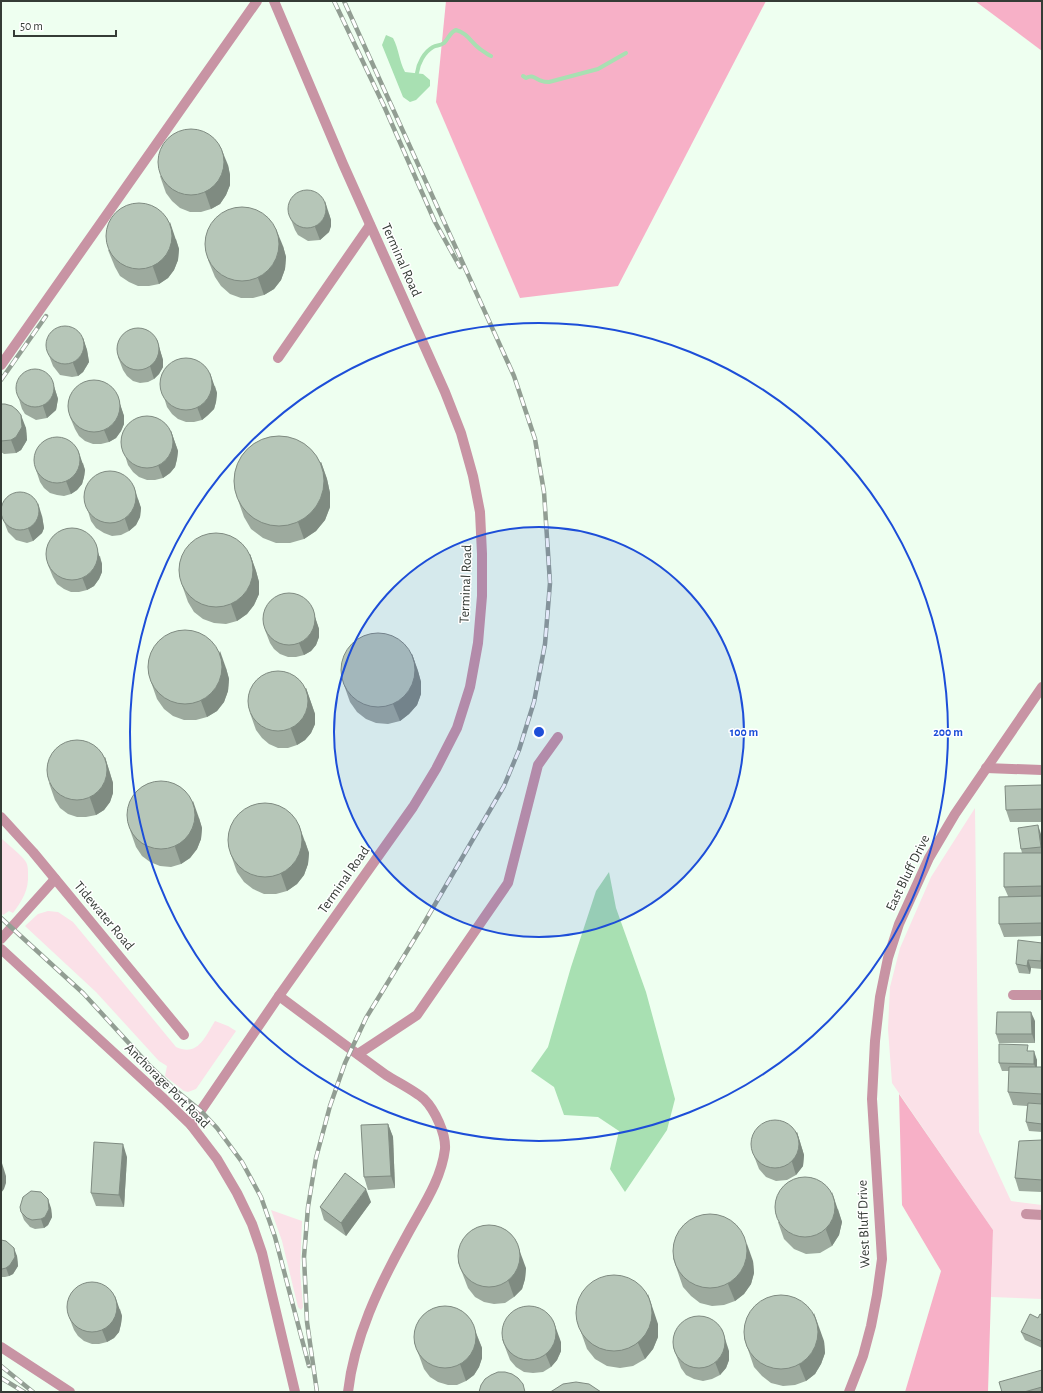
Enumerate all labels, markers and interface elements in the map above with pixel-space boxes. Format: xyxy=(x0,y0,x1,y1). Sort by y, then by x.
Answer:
scale bar xyxy=(14,12,116,38)
text: 50 m xyxy=(20,20,43,32)
street label: Terminal Road xyxy=(379,221,423,299)
street label: Terminal Road xyxy=(458,544,474,624)
centre of rings xyxy=(532,725,546,739)
text: 100 m xyxy=(730,726,758,738)
text: 200 m xyxy=(933,726,963,738)
street label: East Bluff Drive xyxy=(884,833,932,913)
street label: Terminal Road xyxy=(316,844,372,916)
street label: Tidewater Road xyxy=(71,879,137,953)
street label: Anchorage Port Road xyxy=(122,1041,212,1131)
street label: West Bluff Drive xyxy=(855,1180,873,1268)

